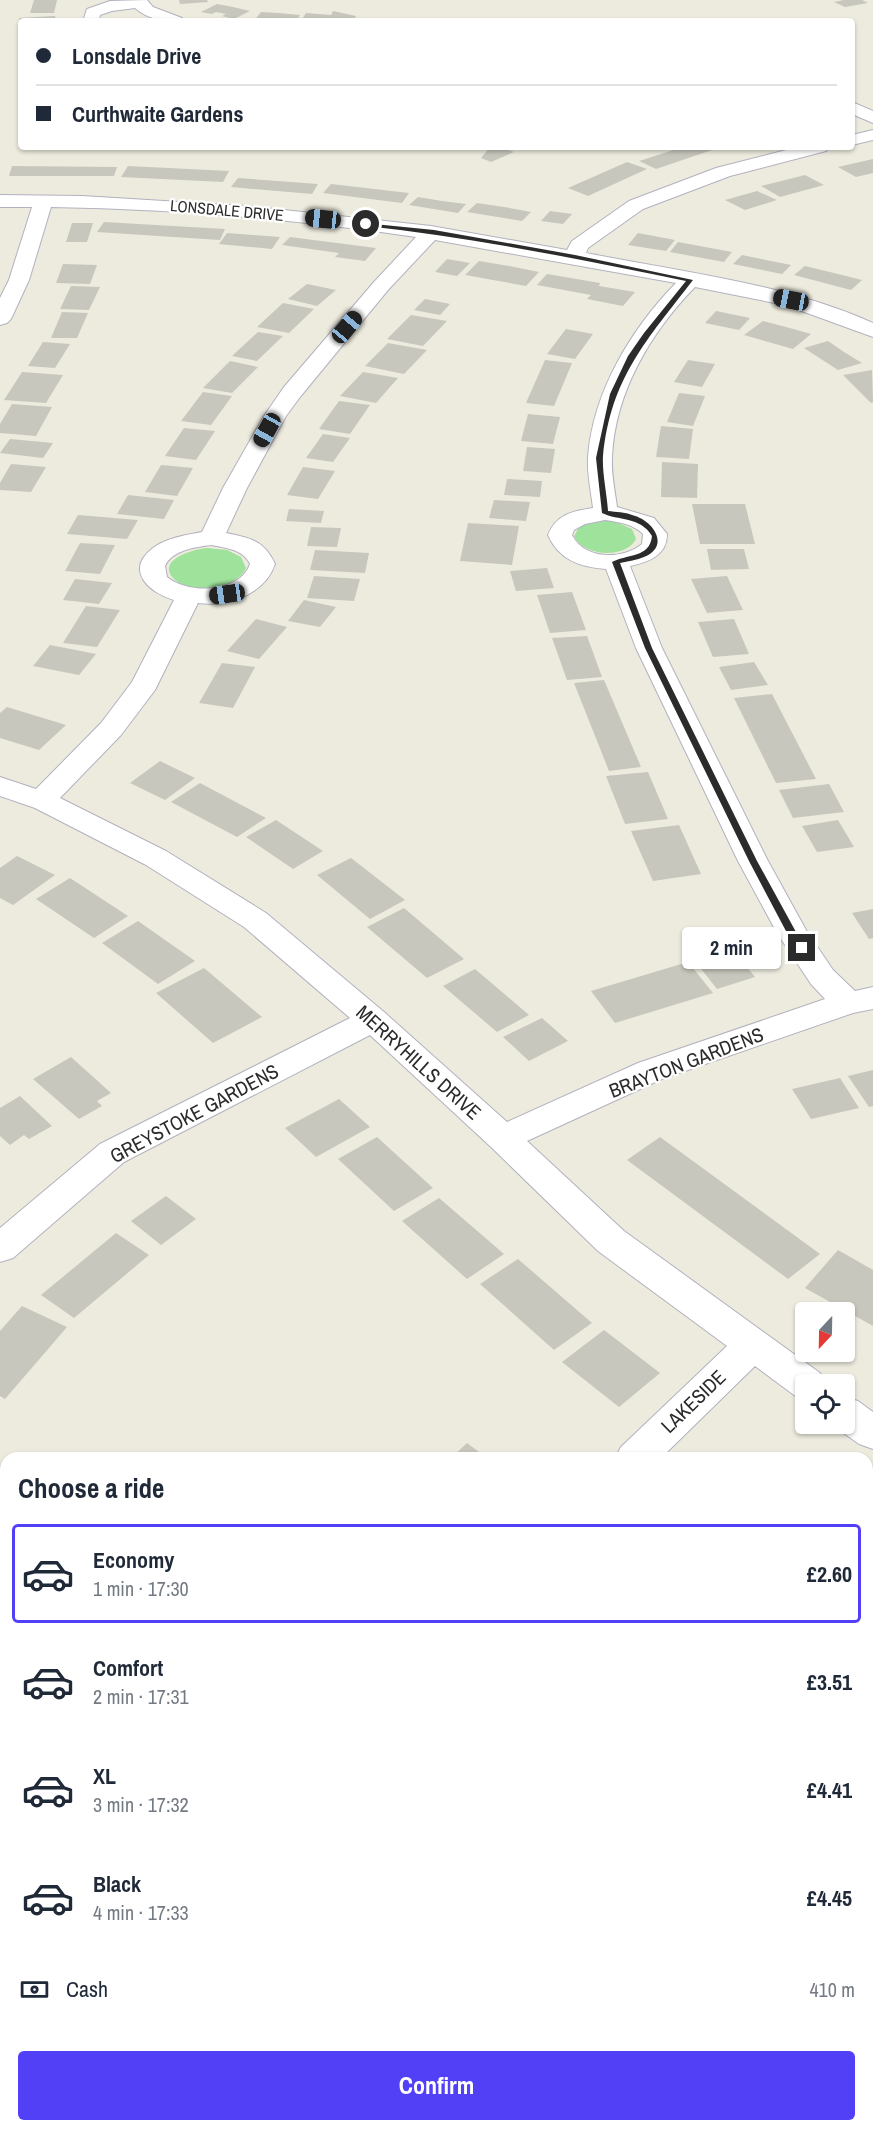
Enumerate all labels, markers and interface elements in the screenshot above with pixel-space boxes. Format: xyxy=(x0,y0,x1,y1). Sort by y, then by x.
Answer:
text: Lonsdale Drive xyxy=(72,41,201,71)
text: Curthwaite Gardens xyxy=(72,99,243,129)
street label: LONSDALE DRIVE xyxy=(169,194,285,226)
car xyxy=(304,208,342,230)
route start xyxy=(352,210,379,237)
car xyxy=(772,288,810,312)
car xyxy=(329,307,365,347)
car xyxy=(250,410,284,450)
car xyxy=(208,583,246,605)
callout: 2 min xyxy=(682,927,781,969)
text: 2 min xyxy=(710,934,753,961)
route end xyxy=(788,934,815,961)
street label: MERRYHILLS DRIVE xyxy=(351,999,487,1125)
street label: BRAYTON GARDENS xyxy=(605,1020,767,1104)
street label: GREYSTOKE GARDENS xyxy=(105,1057,283,1169)
north arrow xyxy=(795,1302,855,1362)
map controls xyxy=(795,1302,855,1434)
street label: LAKESIDE xyxy=(655,1363,731,1439)
button: locate xyxy=(795,1374,855,1434)
text: Choose a ride xyxy=(18,1470,164,1506)
text: Economy xyxy=(93,1545,174,1575)
icon: car xyxy=(21,1547,75,1601)
text: £2.60 xyxy=(807,1559,852,1589)
text: 1 min · 17:30 xyxy=(93,1575,189,1602)
text: Comfort xyxy=(93,1653,163,1683)
icon: car xyxy=(21,1655,75,1709)
text: £3.51 xyxy=(807,1667,852,1697)
text: 2 min · 17:31 xyxy=(93,1683,189,1710)
text: XL xyxy=(93,1761,116,1791)
icon: car xyxy=(21,1763,75,1817)
text: £4.41 xyxy=(807,1775,852,1805)
text: 3 min · 17:32 xyxy=(93,1791,189,1818)
text: Black xyxy=(93,1869,141,1899)
icon: car xyxy=(21,1871,75,1925)
text: £4.45 xyxy=(807,1883,852,1913)
text: 4 min · 17:33 xyxy=(93,1899,189,1926)
icon: cash xyxy=(18,1973,51,2006)
text: Cash xyxy=(66,1974,108,2004)
text: 410 m xyxy=(809,1976,855,2003)
button: Confirm xyxy=(18,2051,855,2120)

